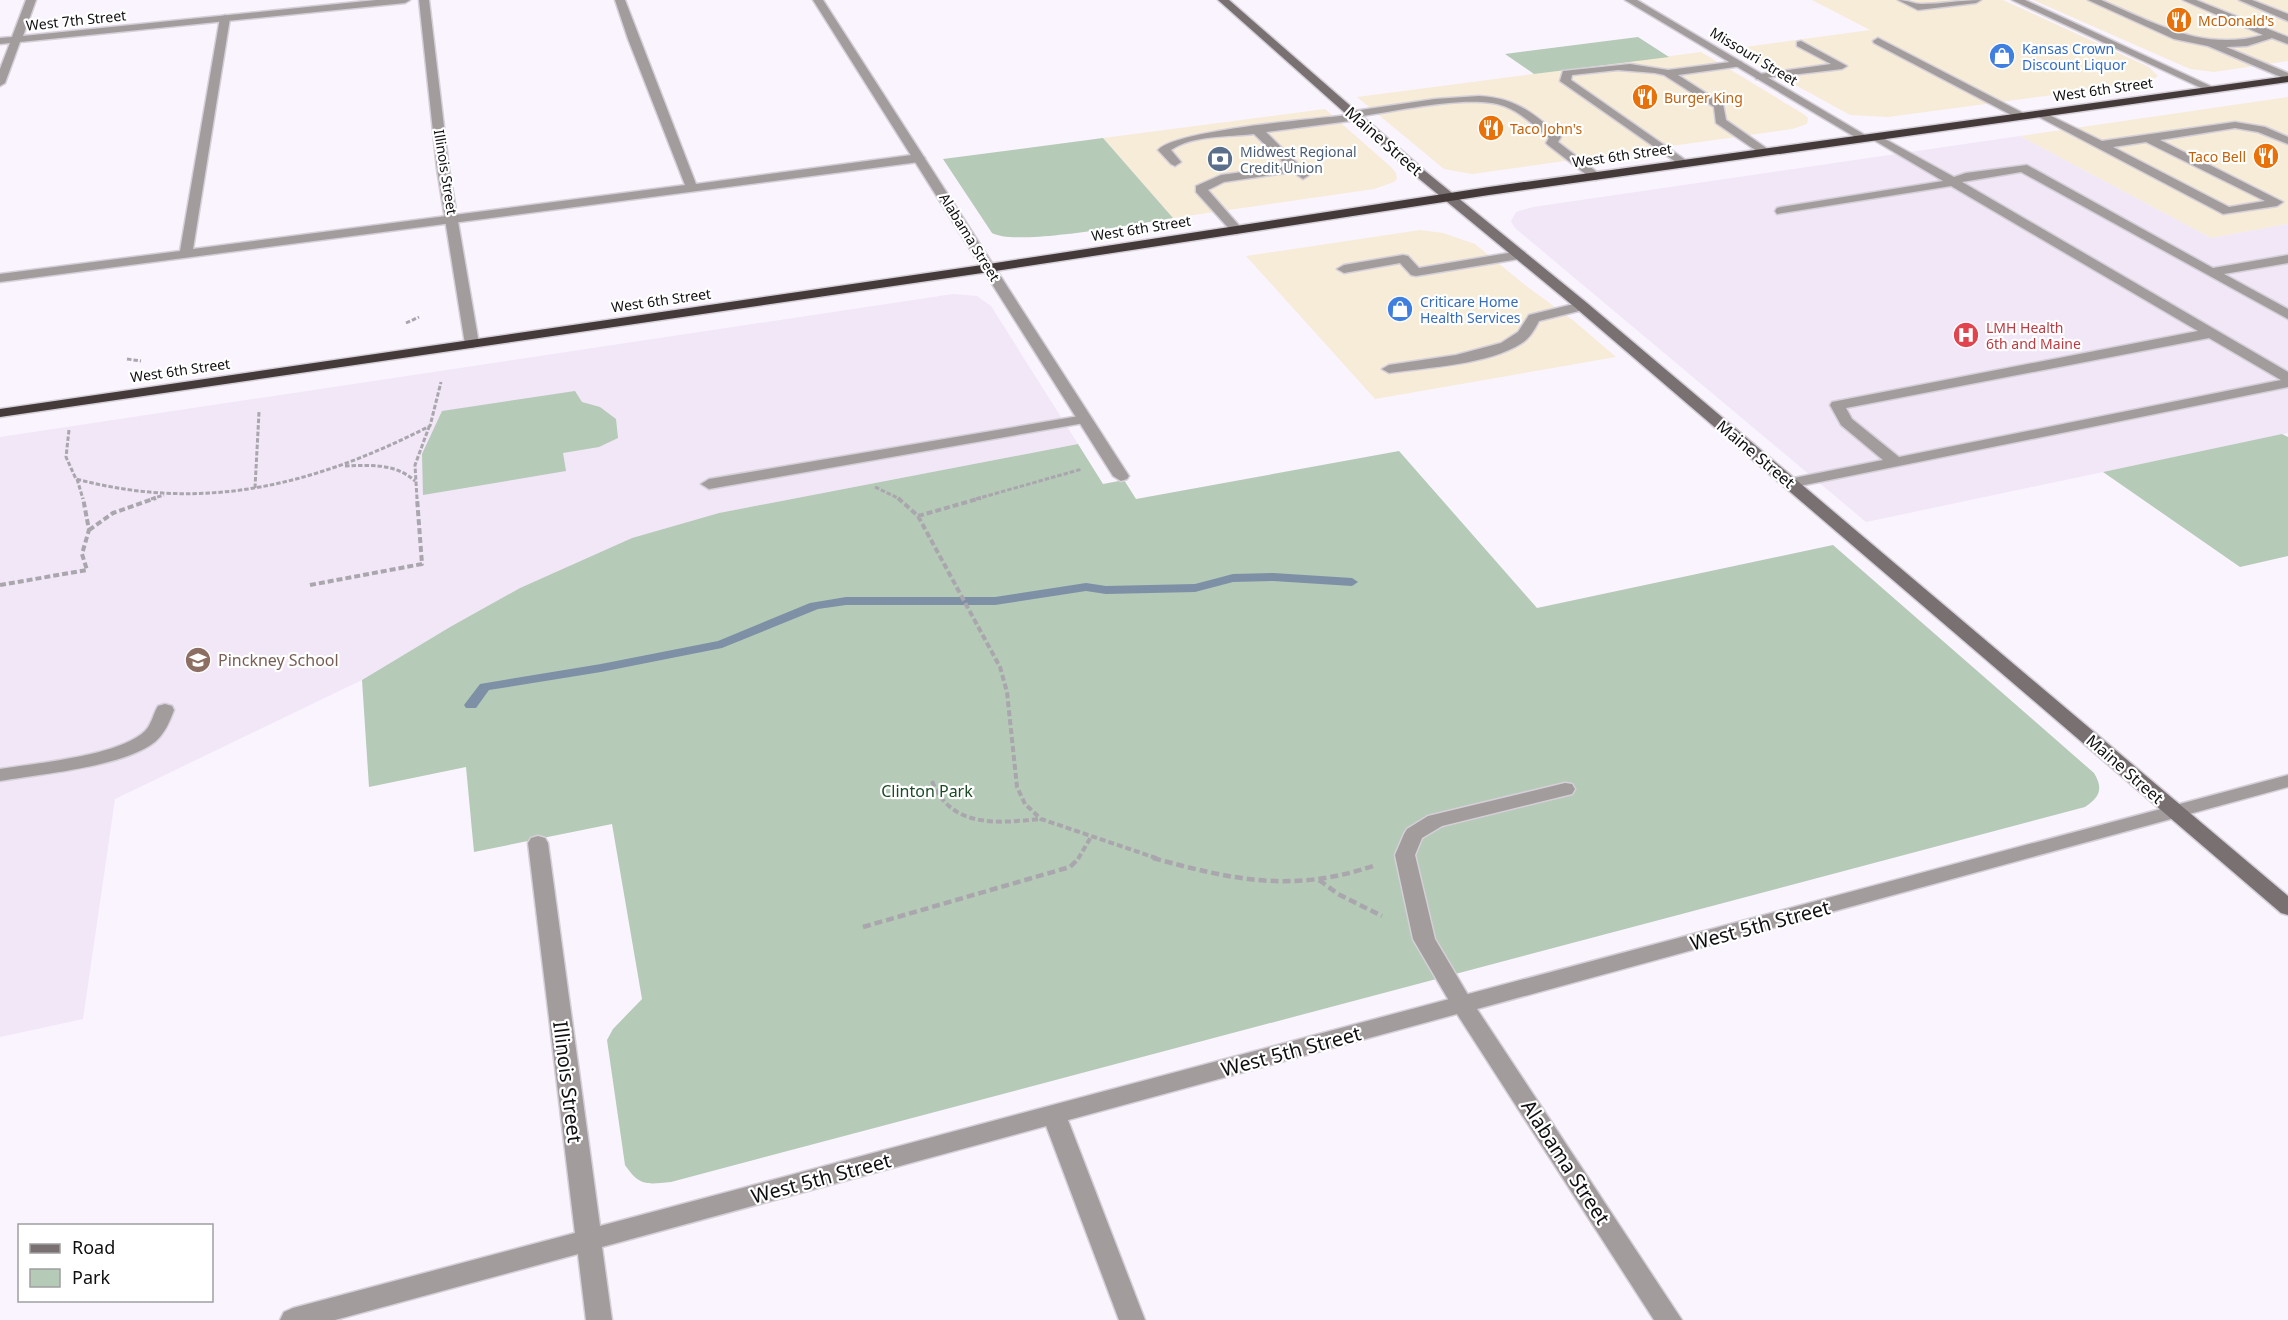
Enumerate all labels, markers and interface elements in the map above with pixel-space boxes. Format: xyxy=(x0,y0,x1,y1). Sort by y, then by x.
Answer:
street label: West 7th Street xyxy=(25,5,127,35)
restaurant icon: McDonald's xyxy=(2164,5,2194,35)
place label: McDonald's xyxy=(2198,11,2275,30)
street label: Missouri Street xyxy=(1707,22,1801,90)
place label: Kansas Crown Discount Liquor xyxy=(2022,39,2126,74)
shop icon: Kansas Crown Discount Liquor xyxy=(1987,41,2017,71)
street label: West 6th Street xyxy=(2052,73,2154,105)
restaurant icon: Burger King xyxy=(1630,82,1660,112)
place label: Burger King xyxy=(1664,88,1743,107)
street label: Maine Street xyxy=(1341,101,1427,181)
restaurant icon: Taco John's xyxy=(1476,113,1506,143)
place label: Taco John's xyxy=(1510,119,1583,138)
street label: Illinois Street xyxy=(430,128,462,216)
street label: West 6th Street xyxy=(1571,139,1673,171)
restaurant icon: Taco Bell xyxy=(2251,141,2281,171)
place label: Midwest Regional Credit Union xyxy=(1240,142,1357,177)
bank icon: Midwest Regional Credit Union xyxy=(1205,144,1235,174)
place label: Taco Bell xyxy=(2188,147,2246,166)
street label: Alabama Street xyxy=(935,189,1005,285)
street label: West 6th Street xyxy=(1090,211,1192,245)
street label: West 6th Street xyxy=(610,284,712,316)
place label: Criticare Home Health Services xyxy=(1420,292,1521,327)
shop icon: Criticare Home Health Services xyxy=(1385,294,1415,324)
place label: LMH Health 6th and Maine xyxy=(1986,318,2081,353)
hospital icon: LMH Health 6th and Maine xyxy=(1951,320,1981,350)
street label: West 6th Street xyxy=(129,354,231,386)
street label: Maine Street xyxy=(1712,415,1800,493)
school or university icon: Pinckney School xyxy=(183,645,213,675)
place label: Pinckney School xyxy=(218,649,339,671)
street label: Maine Street xyxy=(2082,729,2168,809)
park label: Clinton Park xyxy=(881,780,973,802)
street label: West 5th Street xyxy=(1687,893,1833,957)
street label: West 5th Street xyxy=(1218,1019,1364,1083)
street label: Illinois Street xyxy=(547,1020,589,1144)
street label: Alabama Street xyxy=(1516,1094,1616,1230)
street label: West 5th Street xyxy=(748,1146,894,1210)
legend xyxy=(18,1224,213,1302)
text: Road xyxy=(72,1235,115,1259)
text: Park xyxy=(72,1265,110,1289)

